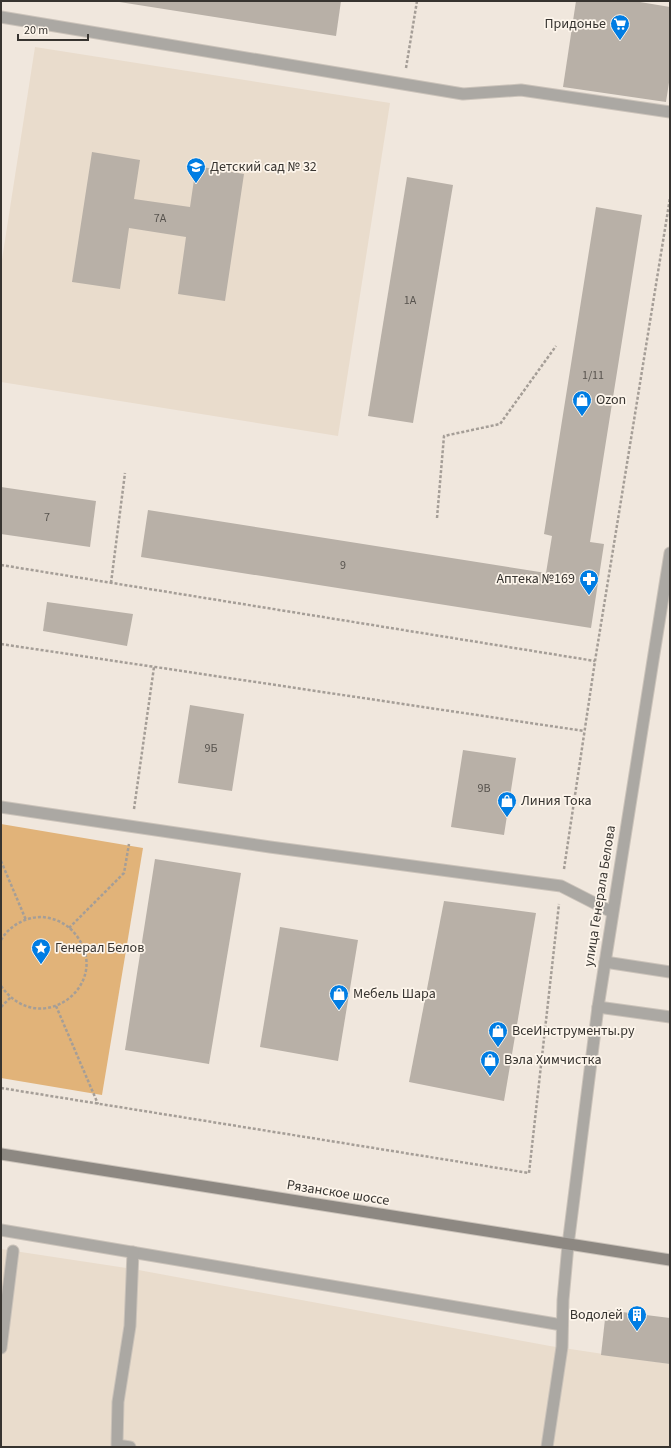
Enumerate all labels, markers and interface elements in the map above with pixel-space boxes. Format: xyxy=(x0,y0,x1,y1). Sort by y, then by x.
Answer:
supermarket icon: Придонье xyxy=(609,13,631,41)
place label: Придонье xyxy=(545,14,606,34)
scale bar xyxy=(18,16,88,42)
text: 20 m xyxy=(24,22,48,39)
school or university icon: Детский сад № 32 xyxy=(185,156,207,184)
place label: Детский сад № 32 xyxy=(210,157,317,177)
house number: 7А xyxy=(154,210,167,227)
house number: 1А xyxy=(404,292,417,309)
house number: 1/11 xyxy=(582,367,604,384)
shop icon: Ozon xyxy=(571,389,593,417)
place label: Ozon xyxy=(596,390,626,410)
house number: 7 xyxy=(44,509,50,526)
house number: 9 xyxy=(340,557,346,574)
pharmacy icon: Аптека №169 xyxy=(578,568,600,596)
place label: Аптека №169 xyxy=(496,569,575,589)
house number: 9Б xyxy=(205,740,217,757)
house number: 9В xyxy=(477,780,491,797)
shop icon: Линия Тока xyxy=(496,790,518,818)
place label: Линия Тока xyxy=(521,791,592,811)
street label: улица Генерала Белова xyxy=(579,824,621,968)
place icon: Генерал Белов xyxy=(30,937,52,965)
place label: Генерал Белов xyxy=(55,938,144,958)
shop icon: Мебель Шара xyxy=(328,983,350,1011)
place label: Мебель Шара xyxy=(353,984,436,1004)
shop icon: ВсеИнструменты.ру xyxy=(487,1020,509,1048)
place label: ВсеИнструменты.ру xyxy=(512,1021,635,1041)
shop icon: Вэла Химчистка xyxy=(479,1049,501,1077)
place label: Вэла Химчистка xyxy=(504,1050,601,1070)
street label: Рязанское шоссе xyxy=(285,1175,391,1211)
building icon: Водолей xyxy=(626,1304,648,1332)
place label: Водолей xyxy=(570,1305,623,1325)

